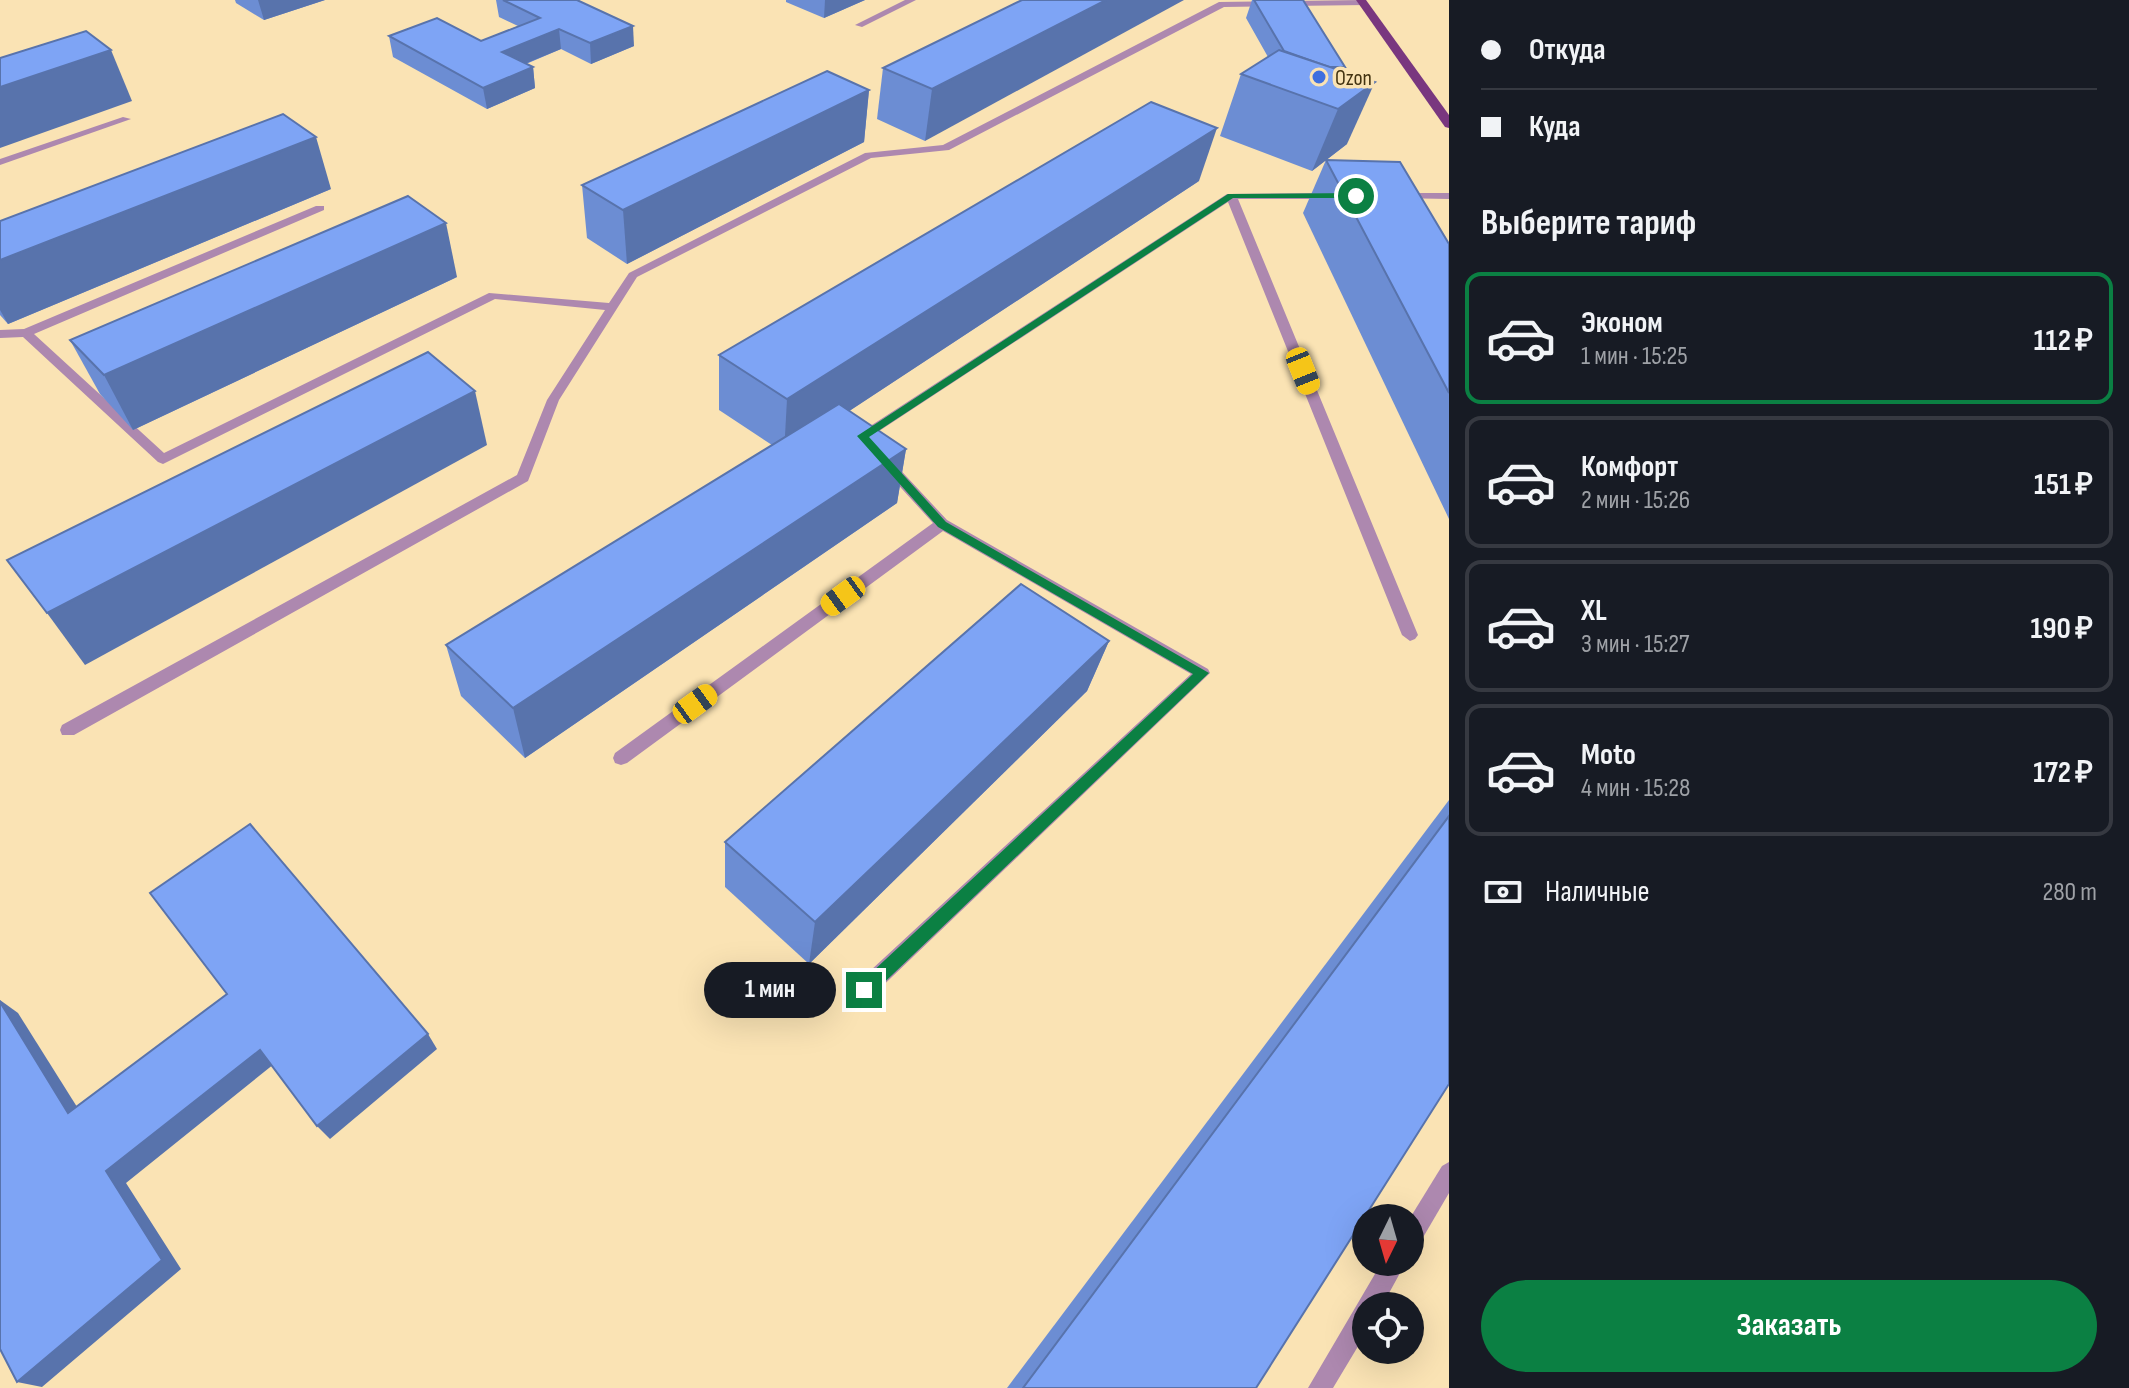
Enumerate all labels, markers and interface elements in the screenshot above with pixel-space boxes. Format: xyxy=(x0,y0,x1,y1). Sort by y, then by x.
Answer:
text: Откуда xyxy=(1529,32,1606,68)
place label: Ozon xyxy=(1335,65,1372,92)
marker: Ozon xyxy=(1310,68,1328,86)
text: Куда xyxy=(1529,109,1580,145)
route start xyxy=(1338,178,1374,214)
text: Выберите тариф xyxy=(1481,202,1696,245)
icon: car xyxy=(1485,302,1557,374)
text: Эконом xyxy=(1581,305,1663,341)
text: 112 ₽ xyxy=(2034,323,2093,359)
text: 1 мин · 15:25 xyxy=(1581,341,1688,372)
car xyxy=(1283,344,1323,398)
icon: car xyxy=(1485,446,1557,518)
text: Комфорт xyxy=(1581,449,1678,485)
text: 151 ₽ xyxy=(2034,467,2093,503)
text: 2 мин · 15:26 xyxy=(1581,485,1690,516)
car xyxy=(817,572,869,620)
icon: car xyxy=(1485,590,1557,662)
text: XL xyxy=(1581,593,1607,629)
text: 190 ₽ xyxy=(2031,611,2093,647)
text: 3 мин · 15:27 xyxy=(1581,629,1689,660)
car xyxy=(669,680,721,728)
icon: car xyxy=(1485,734,1557,806)
text: Moto xyxy=(1581,737,1636,773)
text: 172 ₽ xyxy=(2033,755,2093,791)
text: 4 мин · 15:28 xyxy=(1581,773,1690,804)
icon: cash xyxy=(1481,870,1525,914)
text: Наличные xyxy=(1545,874,1650,910)
text: 280 m xyxy=(2042,877,2097,908)
callout: 1 мин xyxy=(704,962,836,1018)
route end xyxy=(846,972,882,1008)
text: 1 мин xyxy=(745,974,795,1005)
north arrow xyxy=(1352,1204,1424,1276)
map controls xyxy=(1352,1204,1424,1364)
button: Заказать xyxy=(1481,1280,2097,1372)
button: locate xyxy=(1352,1292,1424,1364)

